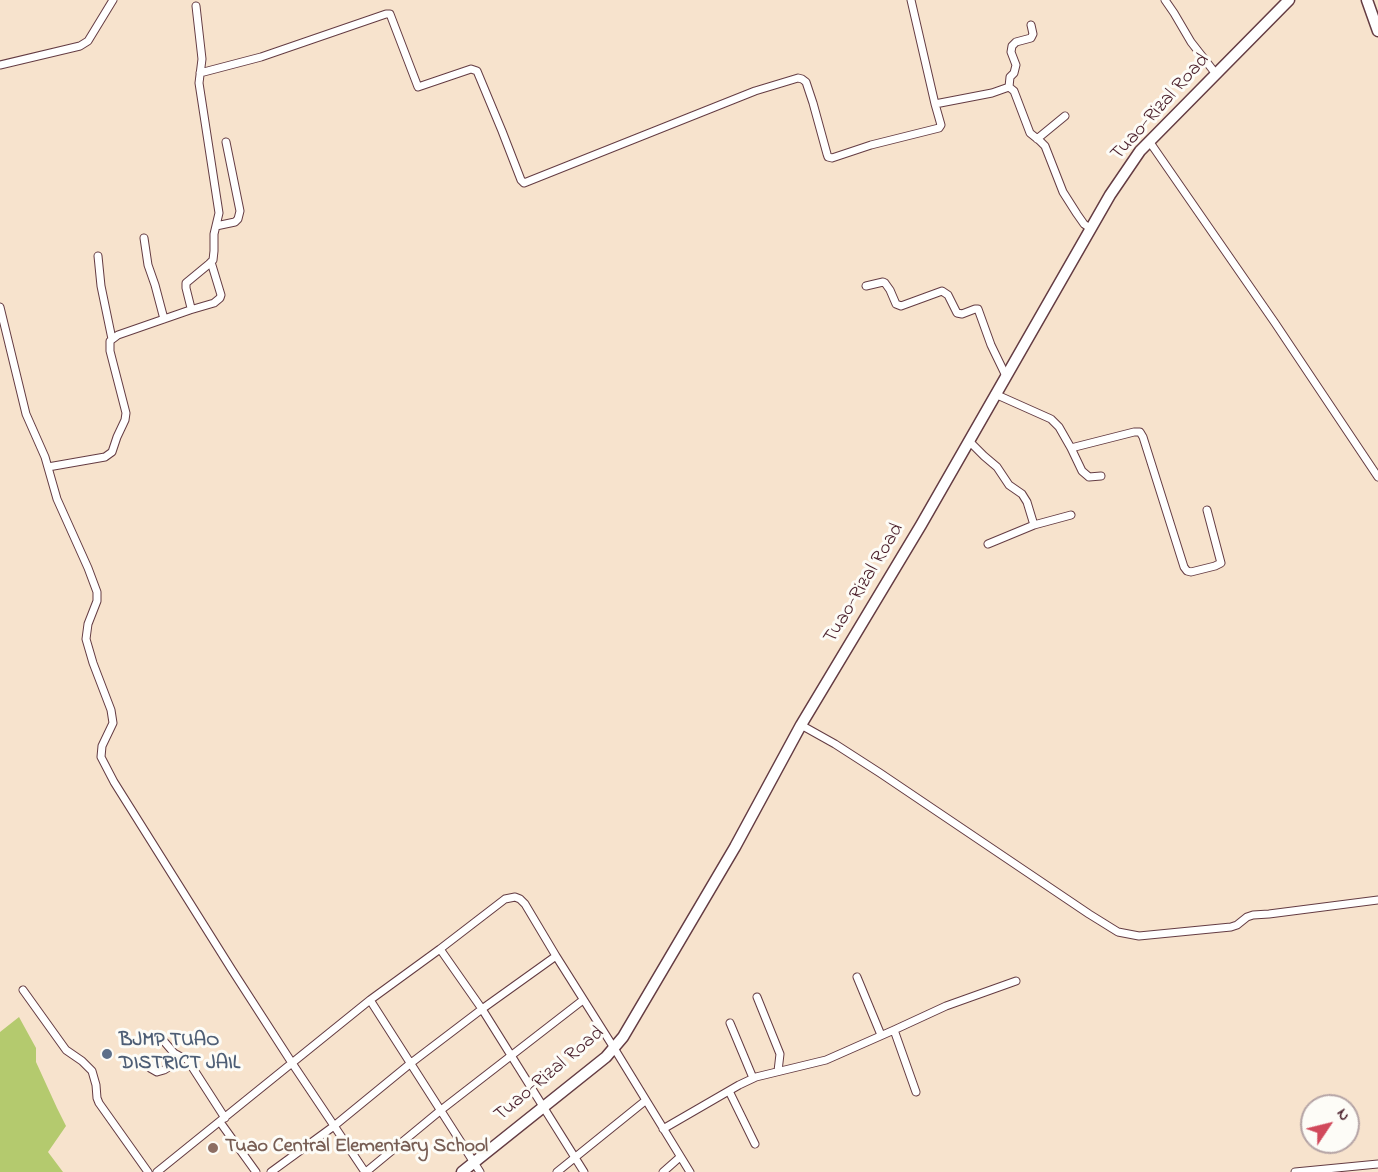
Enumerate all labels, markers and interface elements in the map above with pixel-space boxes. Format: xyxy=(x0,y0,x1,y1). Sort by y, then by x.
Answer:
street label: Tuao-Rizal Road xyxy=(1107,49,1215,167)
street label: Tuao-Rizal Road xyxy=(820,520,910,648)
street label: Tuao-Rizal Road xyxy=(490,1022,610,1128)
place label: BJMP TUAO DISTRICT JAIL xyxy=(119,1030,240,1077)
marker: BJMP TUAO DISTRICT JAIL xyxy=(100,1047,114,1061)
north arrow xyxy=(1300,1094,1360,1154)
text: N xyxy=(1330,1104,1356,1126)
place label: Tuao Central Elementary School xyxy=(225,1136,488,1160)
marker: Tuao Central Elementary School xyxy=(206,1141,220,1155)

